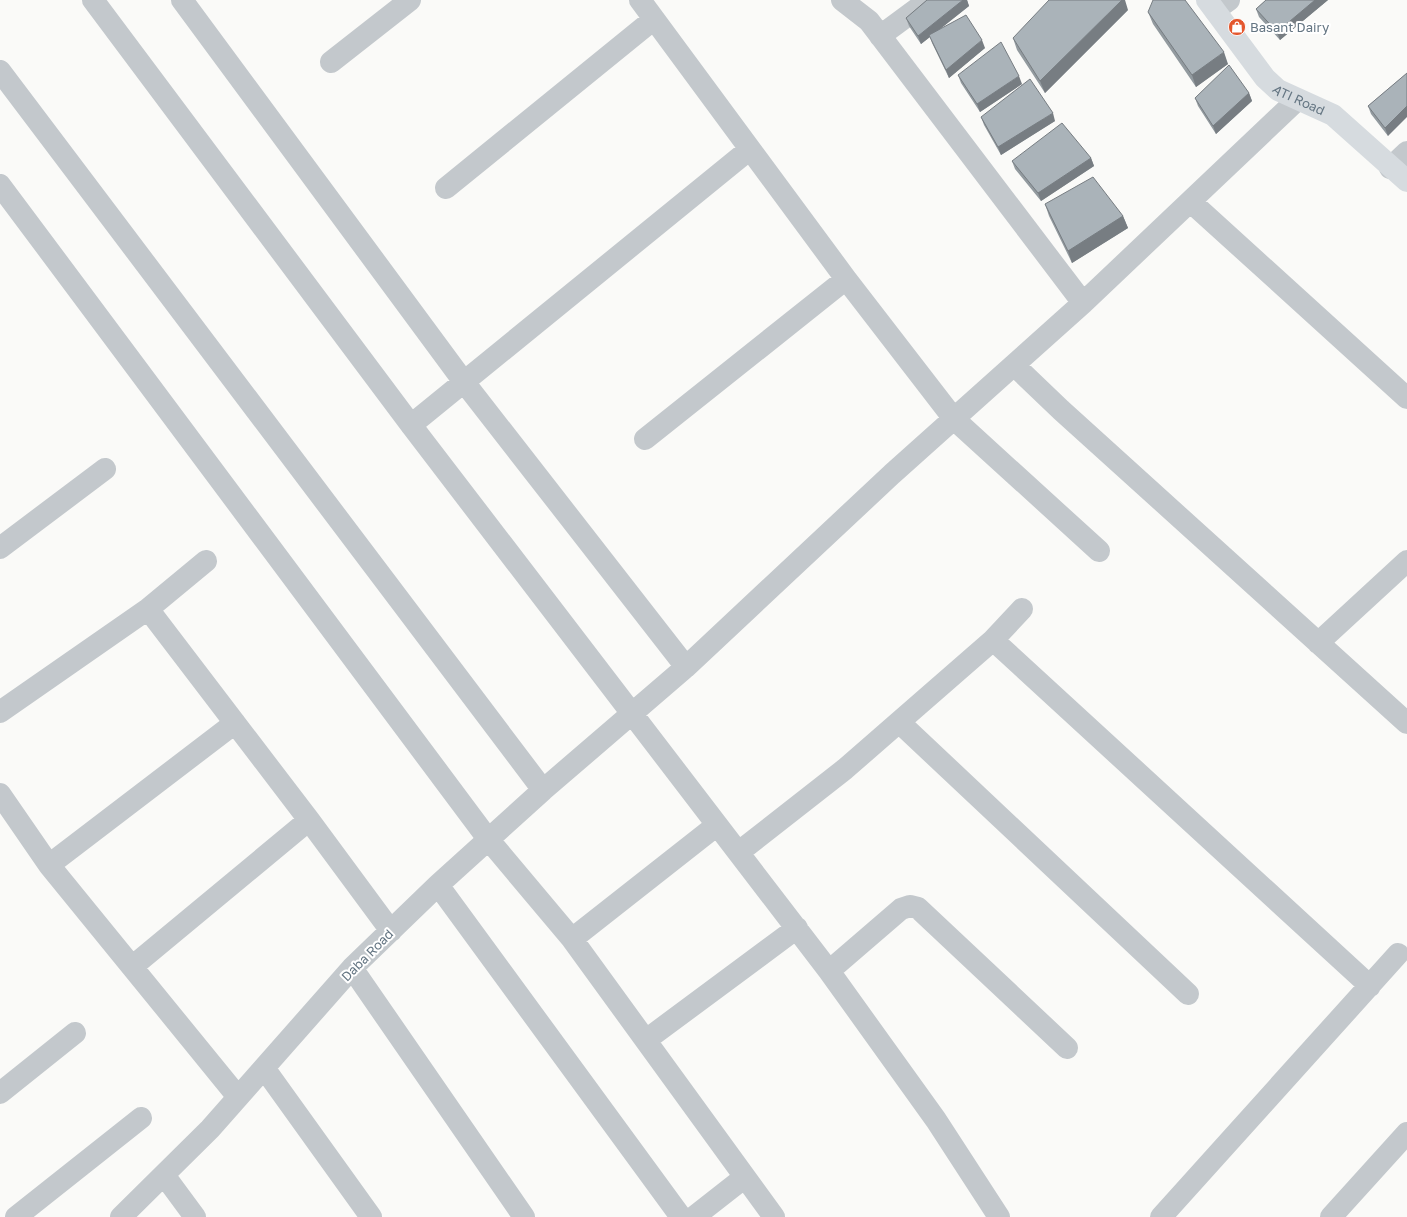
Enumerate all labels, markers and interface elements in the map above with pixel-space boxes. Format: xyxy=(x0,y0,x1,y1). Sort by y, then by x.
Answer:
shop icon: Basant Dairy xyxy=(1227,17,1247,37)
place label: Basant Dairy xyxy=(1250,19,1330,35)
street label: ATI Road xyxy=(1269,81,1327,118)
street label: Daba Road xyxy=(338,926,396,984)

